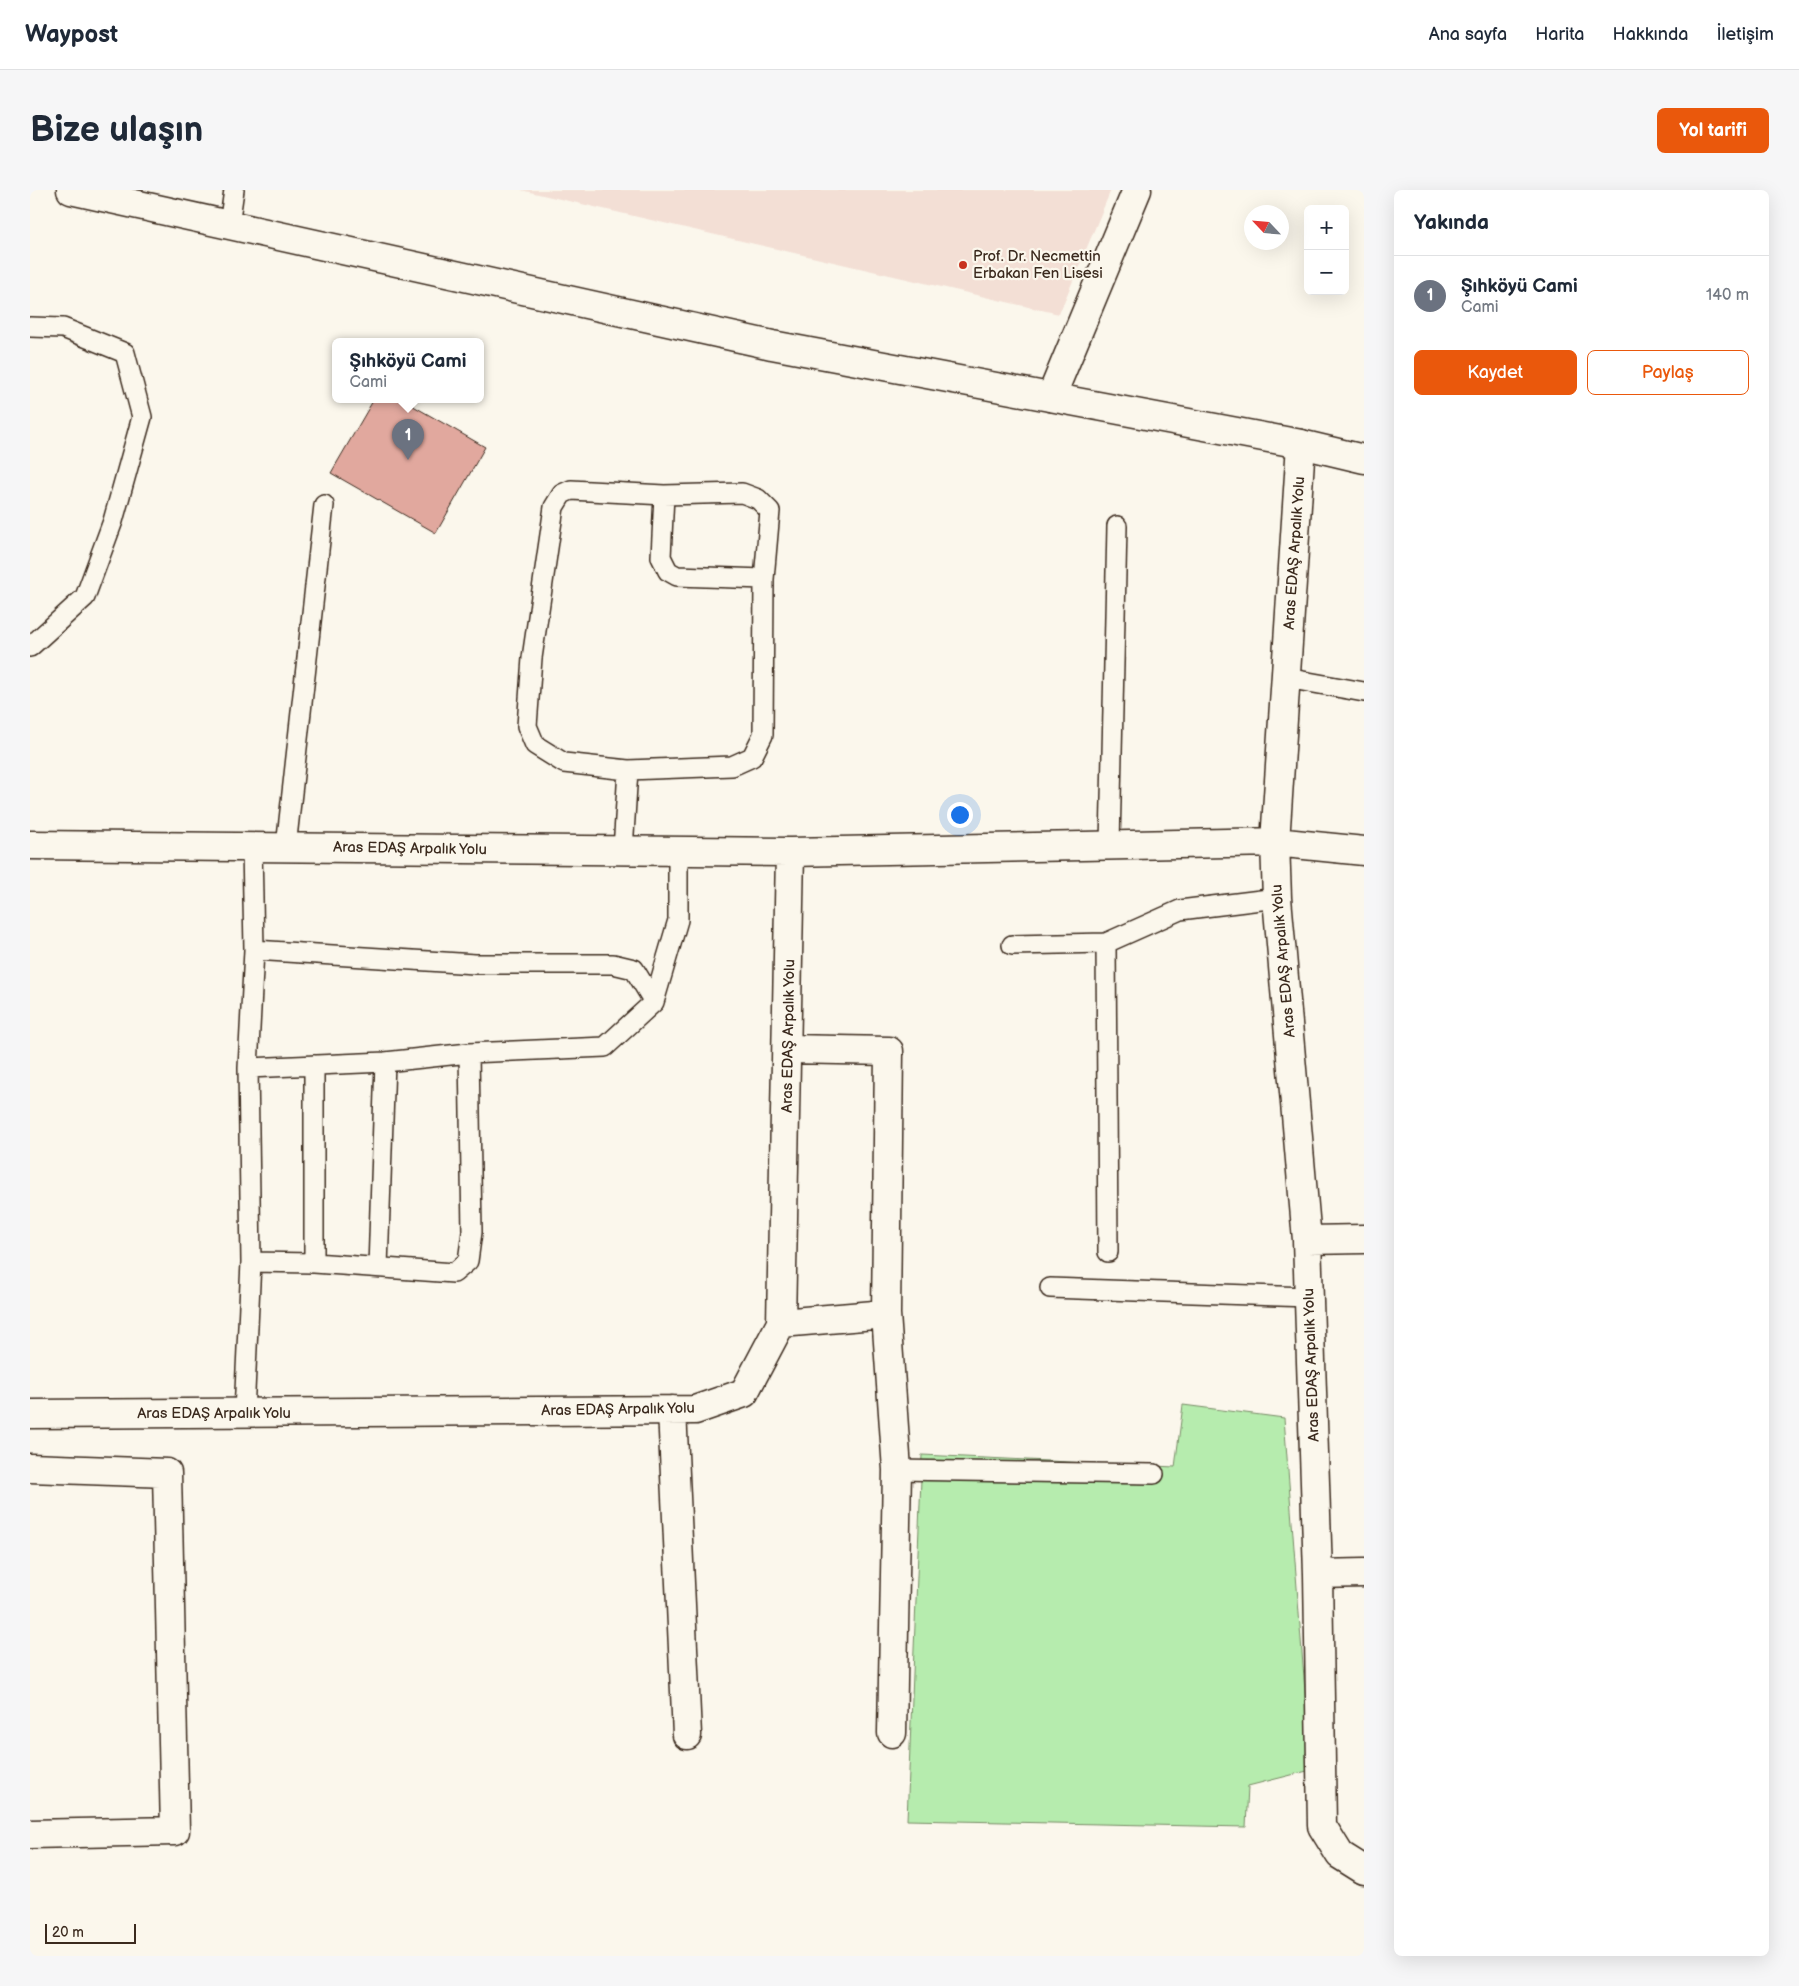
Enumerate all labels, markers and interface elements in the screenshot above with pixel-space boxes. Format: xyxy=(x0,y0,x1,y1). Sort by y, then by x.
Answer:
text: Waypost xyxy=(25,20,118,49)
text: Ana sayfa xyxy=(1429,24,1507,45)
text: Harita xyxy=(1535,24,1584,45)
text: Hakkında xyxy=(1612,24,1688,45)
text: İletişim xyxy=(1716,24,1774,45)
button: Yol tarifi xyxy=(1657,108,1769,153)
text: Bize ulaşın xyxy=(30,109,203,152)
north arrow xyxy=(1244,205,1289,250)
map controls xyxy=(1304,205,1349,295)
button: + xyxy=(1304,205,1349,250)
text: Yakında xyxy=(1414,210,1489,235)
place label: Prof. Dr. Necmettin Erbakan Fen Lisesi xyxy=(973,247,1103,283)
button: − xyxy=(1304,250,1349,295)
marker: Prof. Dr. Necmettin Erbakan Fen Lisesi xyxy=(957,259,969,271)
text: Şıhköyü Cami xyxy=(1461,275,1578,298)
text: 1 xyxy=(1427,286,1433,305)
text: 140 m xyxy=(1706,286,1749,305)
text: Cami xyxy=(1461,298,1498,317)
popup xyxy=(332,338,484,403)
text: Şıhköyü Cami xyxy=(350,350,466,373)
button: Kaydet xyxy=(1414,350,1577,395)
button: Paylaş xyxy=(1587,350,1749,395)
text: Cami xyxy=(350,373,387,392)
pin: 1 xyxy=(392,419,424,460)
street label: Aras EDAŞ Arpalık Yolu xyxy=(1280,476,1309,630)
your location xyxy=(947,802,973,828)
street label: Aras EDAŞ Arpalık Yolu xyxy=(333,838,487,859)
street label: Aras EDAŞ Arpalık Yolu xyxy=(1267,884,1300,1038)
street label: Aras EDAŞ Arpalık Yolu xyxy=(778,959,799,1113)
street label: Aras EDAŞ Arpalık Yolu xyxy=(1299,1288,1324,1442)
street label: Aras EDAŞ Arpalık Yolu xyxy=(541,1399,695,1420)
street label: Aras EDAŞ Arpalık Yolu xyxy=(137,1404,291,1423)
scale bar xyxy=(45,1921,136,1944)
text: 20 m xyxy=(52,1924,84,1941)

